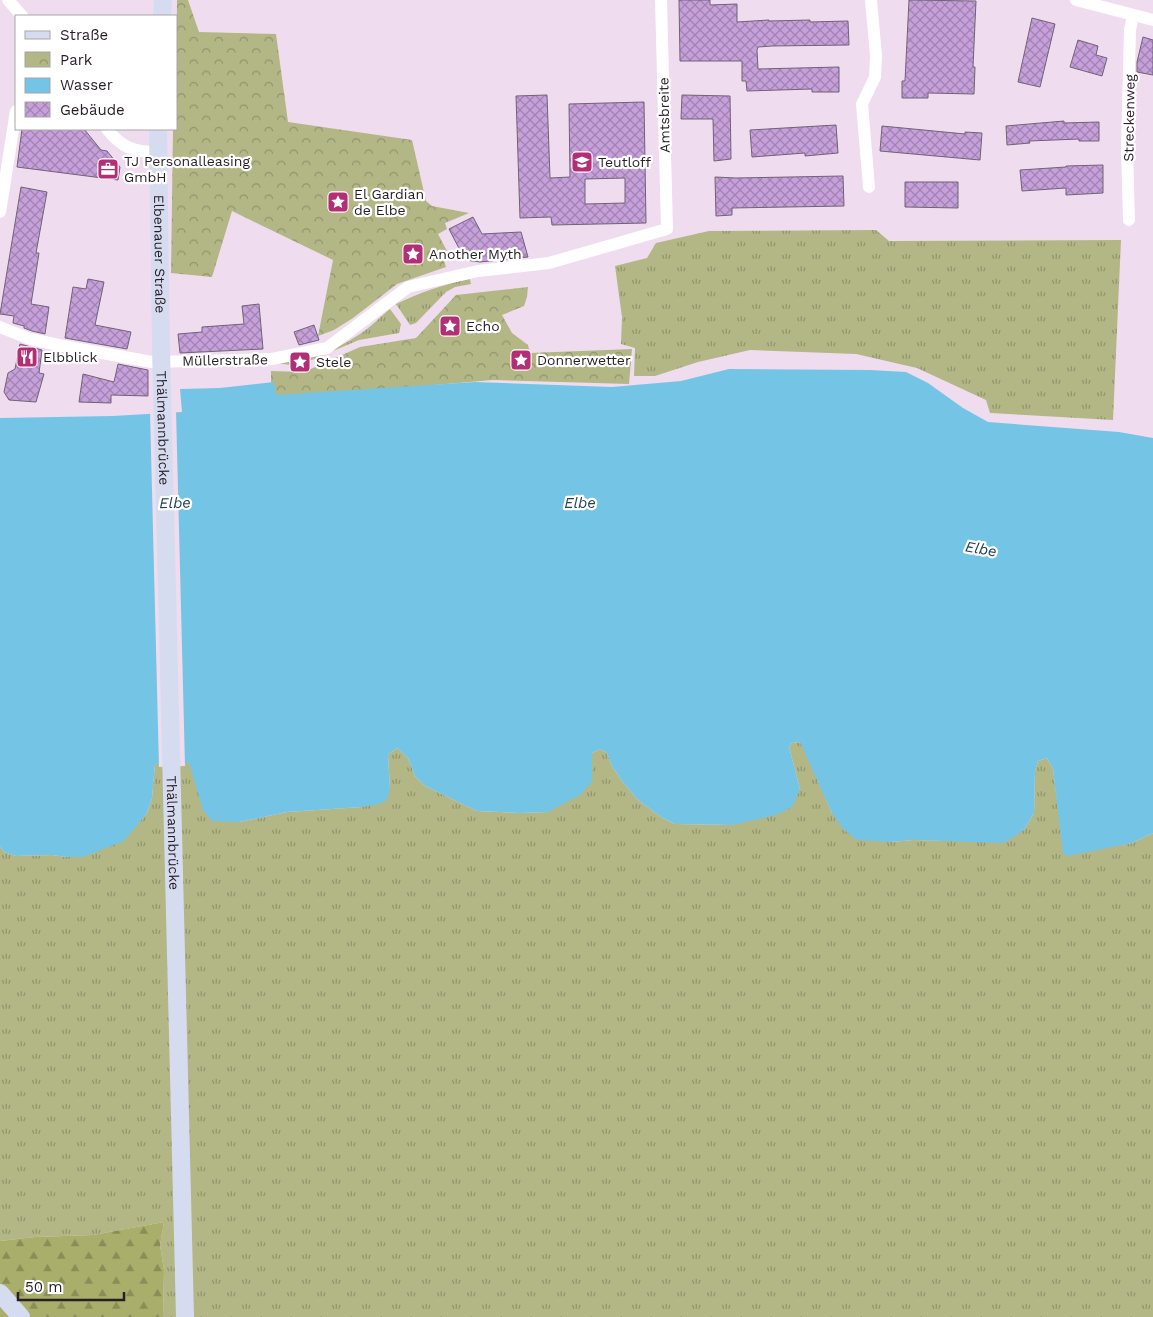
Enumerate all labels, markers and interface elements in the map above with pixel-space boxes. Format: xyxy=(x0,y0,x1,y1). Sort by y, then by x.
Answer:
legend xyxy=(15,15,178,130)
text: Straße xyxy=(60,26,108,44)
text: Park xyxy=(60,51,93,69)
street label: Streckenweg xyxy=(1120,74,1138,162)
text: Wasser xyxy=(60,76,113,94)
street label: Amtsbreite xyxy=(655,77,673,153)
text: Gebäude xyxy=(60,101,125,119)
school or university icon: Teutloff xyxy=(570,150,594,174)
place label: TJ Personalleasing GmbH xyxy=(124,153,250,185)
place label: Teutloff xyxy=(598,154,651,170)
office icon: TJ Personalleasing GmbH xyxy=(96,157,120,181)
place label: El Gardian de Elbe xyxy=(354,186,424,218)
place icon: El Gardian de Elbe xyxy=(326,190,350,214)
street label: Elbenauer Straße xyxy=(151,195,169,313)
place icon: Another Myth xyxy=(401,242,425,266)
place label: Another Myth xyxy=(429,246,522,262)
place icon: Echo xyxy=(438,314,462,338)
place label: Echo xyxy=(466,318,500,334)
restaurant icon: Elbblick xyxy=(15,345,39,369)
place icon: Donnerwetter xyxy=(509,348,533,372)
place label: Elbblick xyxy=(43,349,98,365)
place icon: Stele xyxy=(288,350,312,374)
street label: Müllerstraße xyxy=(182,351,268,369)
place label: Donnerwetter xyxy=(537,352,631,368)
place label: Stele xyxy=(316,354,351,370)
street label: Thälmannbrücke xyxy=(154,371,172,485)
water label: Elbe xyxy=(159,494,191,512)
water label: Elbe xyxy=(564,494,596,512)
water label: Elbe xyxy=(964,537,998,561)
street label: Thälmannbrücke xyxy=(164,775,182,890)
scale bar xyxy=(18,1270,124,1302)
text: 50 m xyxy=(25,1278,62,1296)

